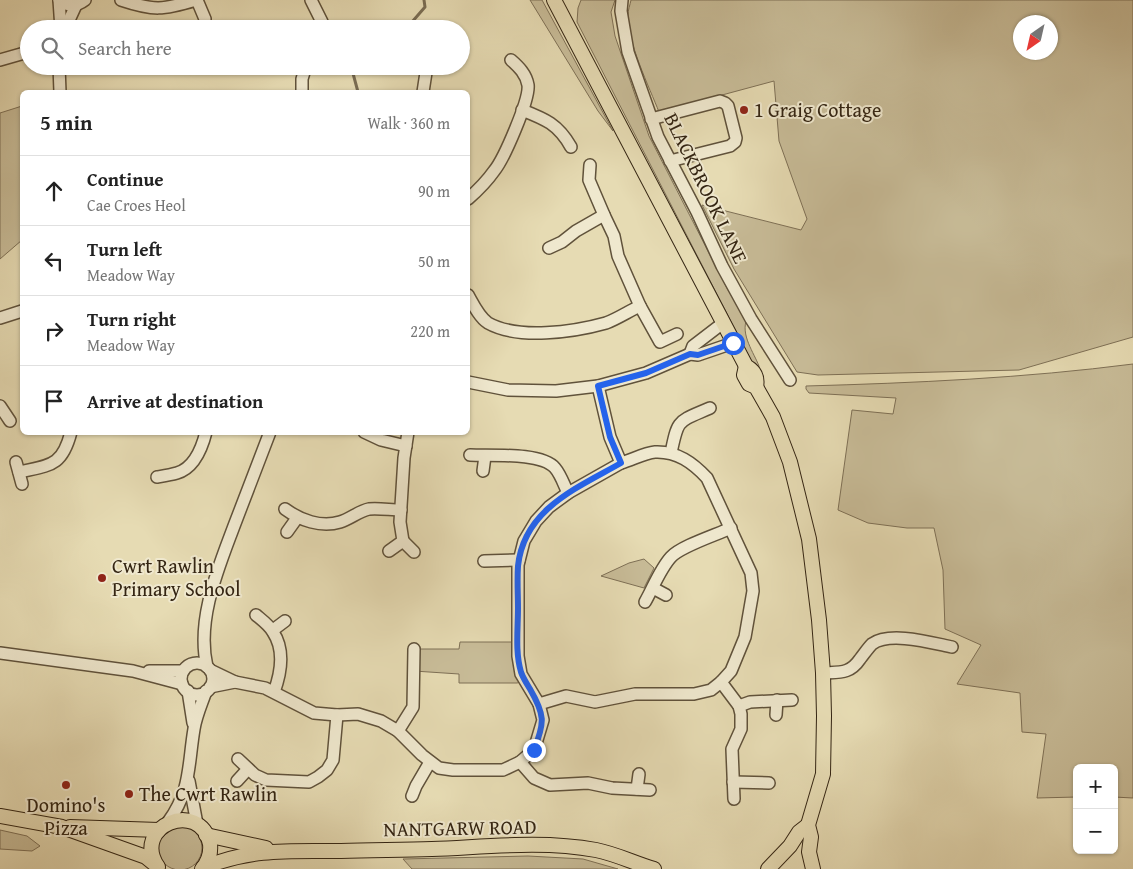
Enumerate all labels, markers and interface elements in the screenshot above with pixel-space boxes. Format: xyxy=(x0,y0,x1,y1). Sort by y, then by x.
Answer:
north arrow xyxy=(1013,15,1058,60)
search box xyxy=(20,20,470,75)
icon: search xyxy=(38,34,66,62)
text: Search here xyxy=(78,34,172,62)
place label: 1 Graig Cottage xyxy=(754,95,881,124)
marker: 1 Graig Cottage xyxy=(738,104,750,116)
text: 5 min xyxy=(40,107,92,138)
street label: BLACKBROOK LANE xyxy=(657,108,755,268)
text: Walk · 360 m xyxy=(367,111,450,135)
text: Continue xyxy=(87,165,164,193)
icon: ahead xyxy=(40,177,68,205)
text: 90 m xyxy=(418,179,450,203)
text: Cae Croes Heol xyxy=(87,193,186,217)
text: Turn left xyxy=(87,235,162,263)
icon: left xyxy=(40,247,68,275)
text: 50 m xyxy=(418,249,450,273)
text: Meadow Way xyxy=(87,263,175,287)
text: Turn right xyxy=(87,305,176,333)
icon: right xyxy=(40,317,68,345)
text: 220 m xyxy=(410,319,450,343)
route start xyxy=(722,332,745,355)
text: Meadow Way xyxy=(87,333,175,357)
icon: arrive xyxy=(40,387,68,415)
text: Arrive at destination xyxy=(87,387,263,415)
place label: Cwrt Rawlin Primary School xyxy=(112,551,241,603)
marker: Cwrt Rawlin Primary School xyxy=(96,572,108,584)
route end xyxy=(523,739,546,762)
map controls xyxy=(1073,764,1118,854)
button: + xyxy=(1073,764,1118,809)
marker: Domino's Pizza xyxy=(60,779,72,791)
place label: The Cwrt Rawlin xyxy=(139,779,277,808)
marker: The Cwrt Rawlin xyxy=(123,788,135,800)
place label: Domino's Pizza xyxy=(27,790,105,842)
button: − xyxy=(1073,809,1118,854)
street label: NANTGARW ROAD xyxy=(383,812,537,843)

